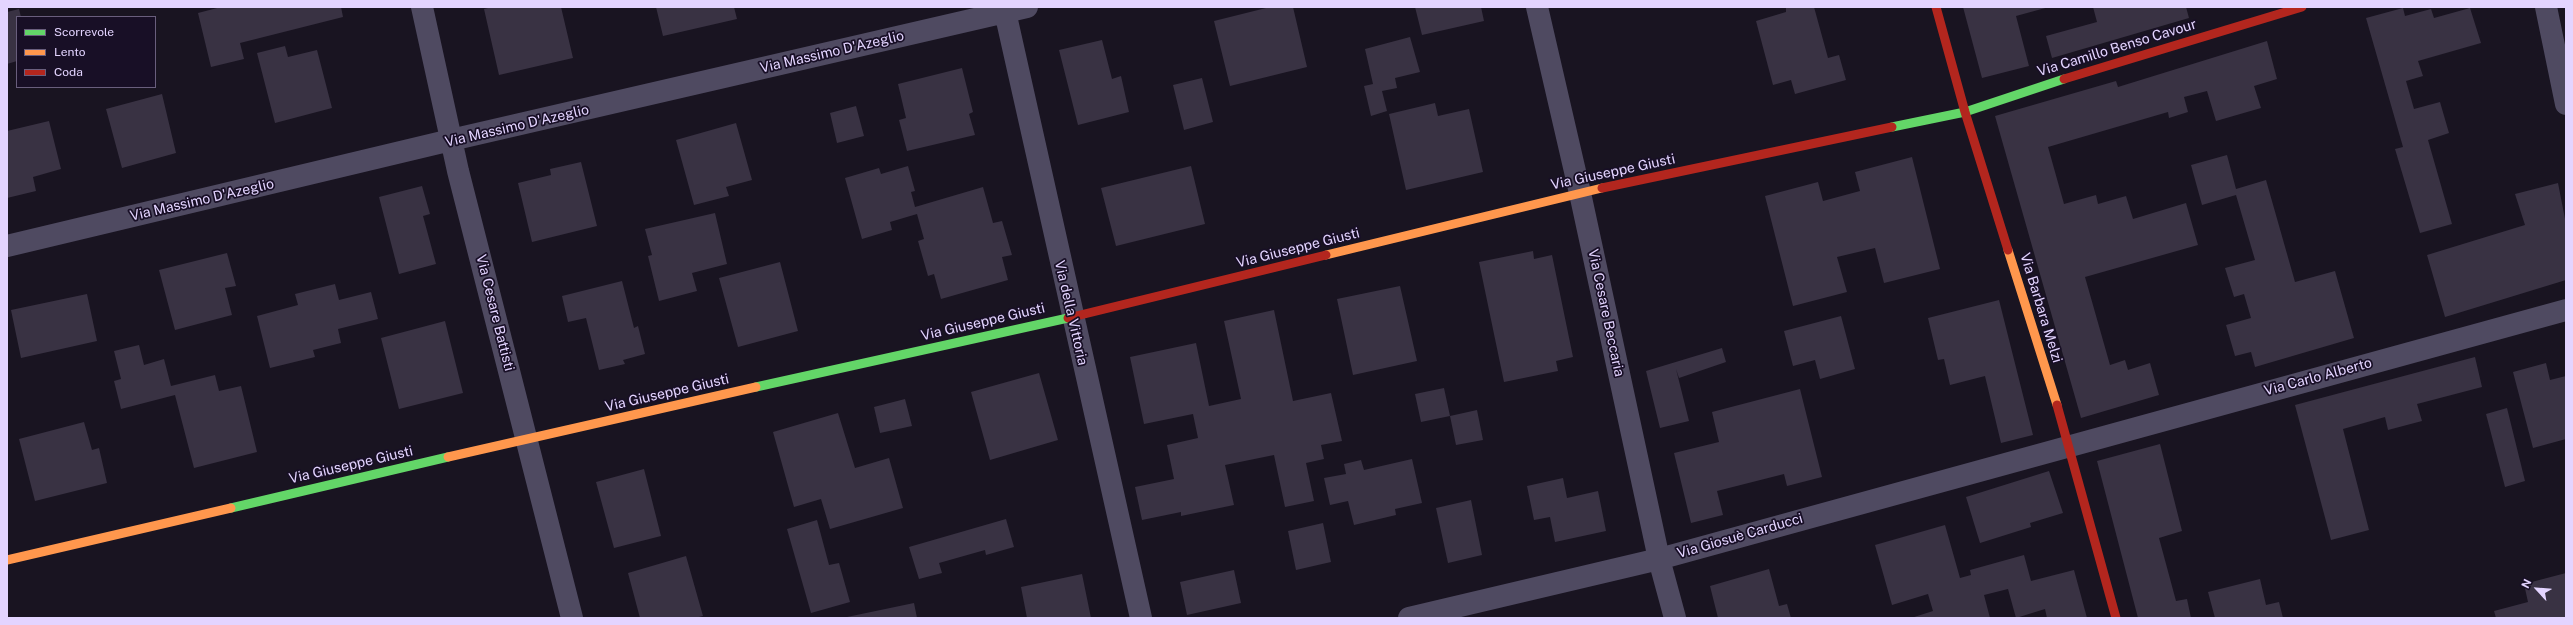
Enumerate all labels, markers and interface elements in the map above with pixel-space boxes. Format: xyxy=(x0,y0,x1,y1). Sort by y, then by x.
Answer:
legend xyxy=(16,16,156,88)
street label: Via Camillo Benso Cavour xyxy=(2035,16,2199,80)
text: Scorrevole xyxy=(54,25,114,39)
street label: Via Massimo D'Azeglio xyxy=(758,27,906,77)
text: Lento xyxy=(54,45,85,59)
text: Coda xyxy=(54,65,83,79)
street label: Via Massimo D'Azeglio xyxy=(443,101,591,151)
street label: Via Giuseppe Giusti xyxy=(1549,151,1677,193)
street label: Via Massimo D'Azeglio xyxy=(128,175,276,225)
street label: Via Giuseppe Giusti xyxy=(1235,225,1361,271)
street label: Via Cesare Beccaria xyxy=(1584,248,1628,378)
street label: Via Barbara Melzi xyxy=(2016,251,2066,365)
street label: Via Cesare Battisti xyxy=(472,253,518,373)
street label: Via della Vittoria xyxy=(1051,259,1091,367)
street label: Via Giuseppe Giusti xyxy=(919,300,1047,344)
street label: Via Carlo Alberto xyxy=(2262,355,2374,399)
street label: Via Giuseppe Giusti xyxy=(603,371,731,415)
street label: Via Giuseppe Giusti xyxy=(287,443,415,487)
street label: Via Giosuè Carducci xyxy=(1675,510,1805,562)
north arrow xyxy=(2517,569,2557,609)
text: N xyxy=(2519,577,2533,590)

